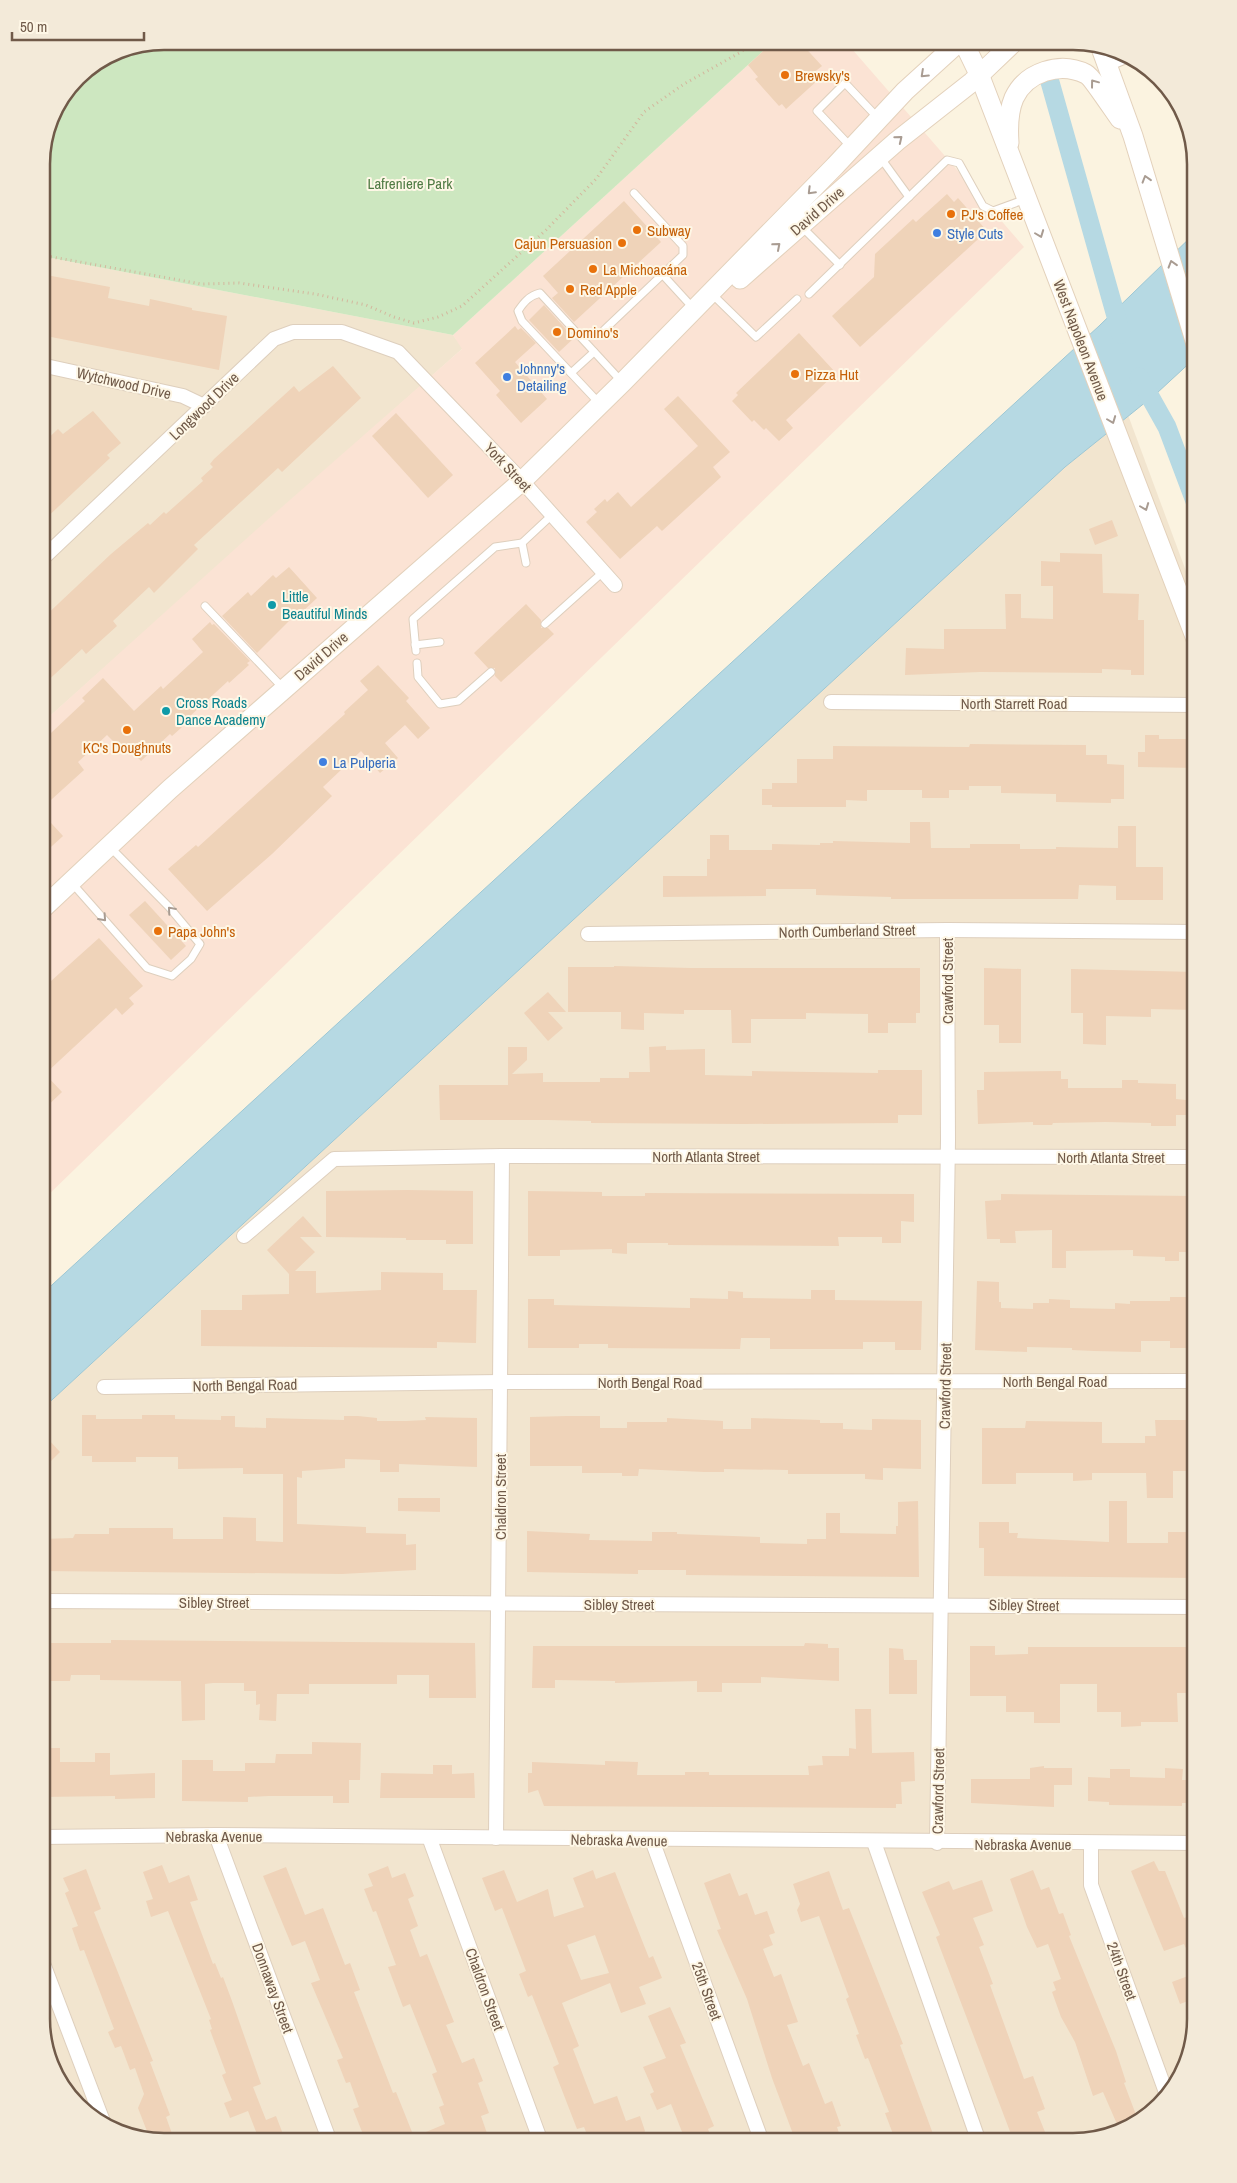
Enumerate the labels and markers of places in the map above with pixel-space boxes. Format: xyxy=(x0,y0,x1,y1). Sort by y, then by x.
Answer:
place label: Brewsky's xyxy=(795,65,850,86)
marker: Brewsky's xyxy=(779,69,791,81)
place label: PJ's Coffee xyxy=(961,204,1023,225)
marker: PJ's Coffee xyxy=(945,208,957,220)
place label: Subway xyxy=(647,220,692,241)
place label: Style Cuts xyxy=(947,223,1003,244)
marker: Subway xyxy=(631,224,643,236)
marker: Style Cuts xyxy=(931,227,943,239)
place label: Cajun Persuasion xyxy=(514,233,612,254)
marker: Cajun Persuasion xyxy=(616,237,628,249)
place label: La Michoacána xyxy=(603,259,687,280)
marker: La Michoacána xyxy=(587,263,599,275)
place label: Red Apple xyxy=(580,279,637,300)
marker: Red Apple xyxy=(564,283,576,295)
place label: Domino's xyxy=(567,322,619,343)
marker: Domino's xyxy=(551,326,563,338)
place label: Johnny's Detailing xyxy=(517,358,566,396)
place label: Pizza Hut xyxy=(805,364,859,385)
marker: Pizza Hut xyxy=(789,368,801,380)
marker: Johnny's Detailing xyxy=(501,371,513,383)
place label: Little Beautiful Minds xyxy=(282,586,367,624)
marker: Little Beautiful Minds xyxy=(266,599,278,611)
place label: Cross Roads Dance Academy xyxy=(176,692,266,730)
marker: Cross Roads Dance Academy xyxy=(160,705,172,717)
marker: KC's Doughnuts xyxy=(121,724,133,736)
place label: KC's Doughnuts xyxy=(83,737,171,758)
place label: La Pulperia xyxy=(333,752,396,773)
marker: La Pulperia xyxy=(317,756,329,768)
place label: Papa John's xyxy=(168,921,235,942)
marker: Papa John's xyxy=(152,925,164,937)

